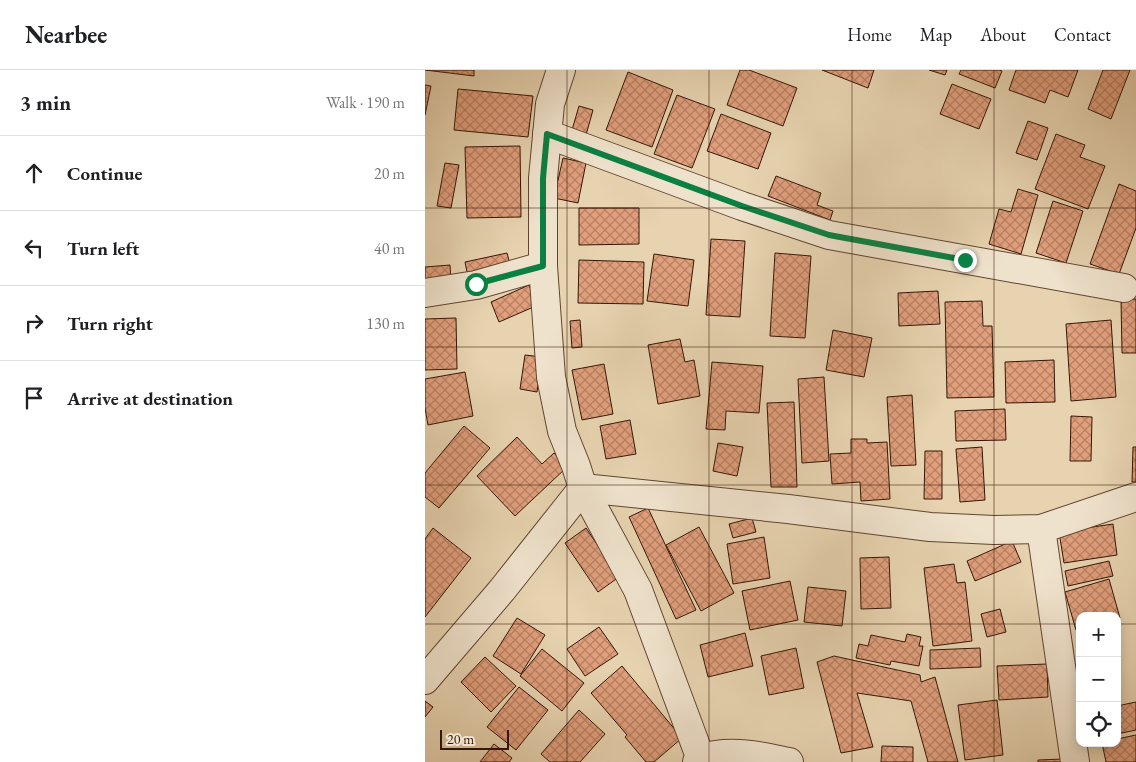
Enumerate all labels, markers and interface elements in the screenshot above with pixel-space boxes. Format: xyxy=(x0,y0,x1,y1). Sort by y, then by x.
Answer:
text: Nearbee xyxy=(25,19,107,50)
text: Home xyxy=(847,23,892,46)
text: Map xyxy=(920,23,952,46)
text: About xyxy=(980,23,1026,46)
text: Contact xyxy=(1054,23,1111,46)
text: 3 min xyxy=(20,89,71,116)
text: Walk · 190 m xyxy=(326,92,405,113)
icon: ahead xyxy=(20,159,48,187)
text: Continue xyxy=(67,161,142,186)
text: 20 m xyxy=(374,163,405,184)
icon: left xyxy=(20,234,48,262)
text: Turn left xyxy=(67,236,139,261)
text: 40 m xyxy=(374,238,405,259)
route end xyxy=(954,249,977,272)
route start xyxy=(465,273,488,296)
icon: right xyxy=(20,309,48,337)
text: Turn right xyxy=(67,311,153,336)
text: 130 m xyxy=(366,313,405,334)
icon: arrive xyxy=(20,384,48,412)
text: Arrive at destination xyxy=(67,386,233,411)
map controls xyxy=(1076,612,1121,747)
button: + xyxy=(1076,612,1121,657)
button: − xyxy=(1076,657,1121,702)
button: locate xyxy=(1076,702,1121,747)
scale bar xyxy=(440,727,509,750)
text: 20 m xyxy=(447,730,474,748)

